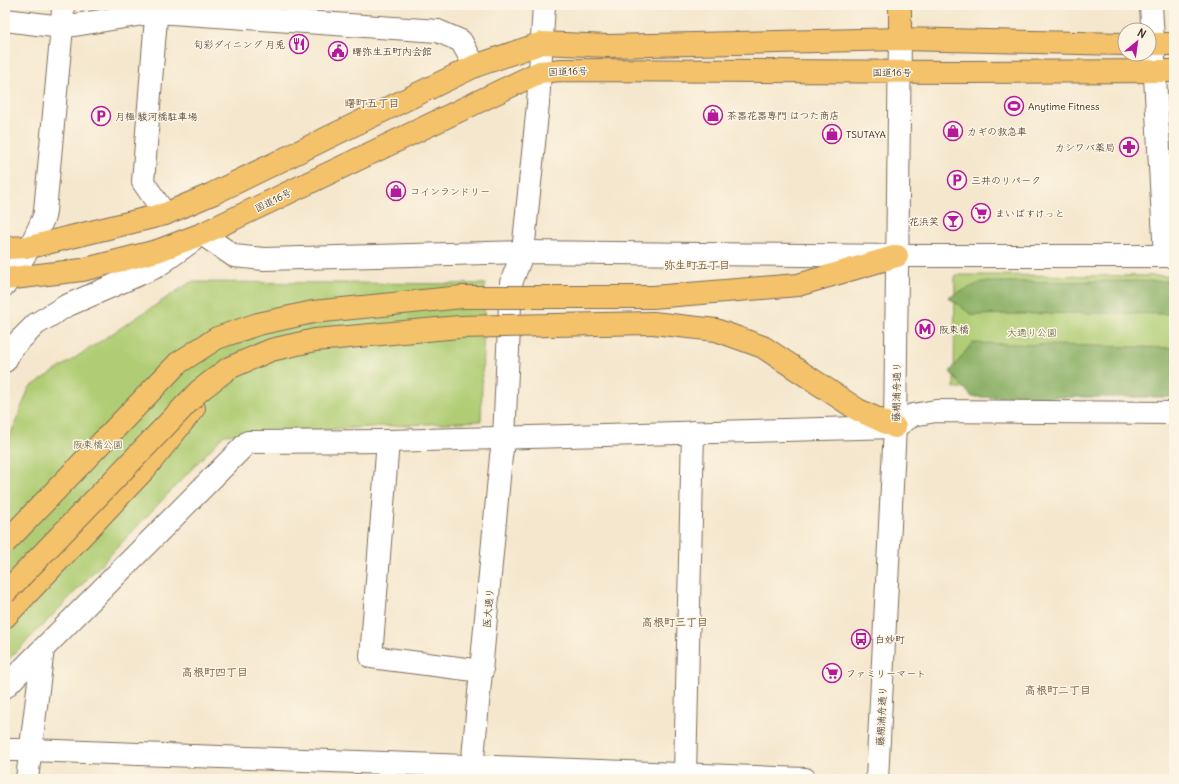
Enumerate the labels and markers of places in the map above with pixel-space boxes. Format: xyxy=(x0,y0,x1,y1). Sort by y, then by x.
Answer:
restaurant icon: 旬彩ダイニング 月兎 xyxy=(288,33,310,55)
place label: 旬彩ダイニング 月兎 xyxy=(194,38,285,51)
public building icon: 曙弥生五町内会館 xyxy=(327,40,349,62)
place label: 曙弥生五町内会館 xyxy=(352,45,432,58)
sports icon: Anytime Fitness xyxy=(1003,95,1025,117)
place label: Anytime Fitness xyxy=(1028,100,1100,113)
shop icon: 茶器花器専門 はつた商店 xyxy=(702,104,724,126)
parking icon: 月極 駿河橋駐車場 xyxy=(90,105,112,127)
place label: 茶器花器専門 はつた商店 xyxy=(727,109,839,122)
place label: 月極 駿河橋駐車場 xyxy=(115,110,197,123)
shop icon: カギの救急車 xyxy=(942,120,964,142)
shop icon: TSUTAYA xyxy=(821,123,843,145)
place label: カギの救急車 xyxy=(967,125,1027,138)
place label: TSUTAYA xyxy=(846,128,887,141)
pharmacy icon: カシワバ薬局 xyxy=(1118,136,1140,158)
place label: カシワバ薬局 xyxy=(1055,141,1115,154)
parking icon: 三井のリパーク xyxy=(946,169,968,191)
place label: 三井のリパーク xyxy=(971,174,1041,187)
shop icon: コインランドリー xyxy=(385,180,407,202)
place label: コインランドリー xyxy=(410,185,490,198)
supermarket icon: まいばすけっと xyxy=(970,202,992,224)
place label: まいばすけっと xyxy=(995,207,1065,220)
bar icon: 花浜笑 xyxy=(942,210,964,232)
place label: 花浜笑 xyxy=(909,215,939,228)
metro station icon: 阪東橋 xyxy=(914,318,936,340)
place label: 阪東橋 xyxy=(939,323,969,336)
bus stop icon: 白妙町 xyxy=(850,628,872,650)
place label: 白妙町 xyxy=(875,633,905,646)
supermarket icon: ファミリーマート xyxy=(821,662,843,684)
place label: ファミリーマート xyxy=(846,667,926,680)

